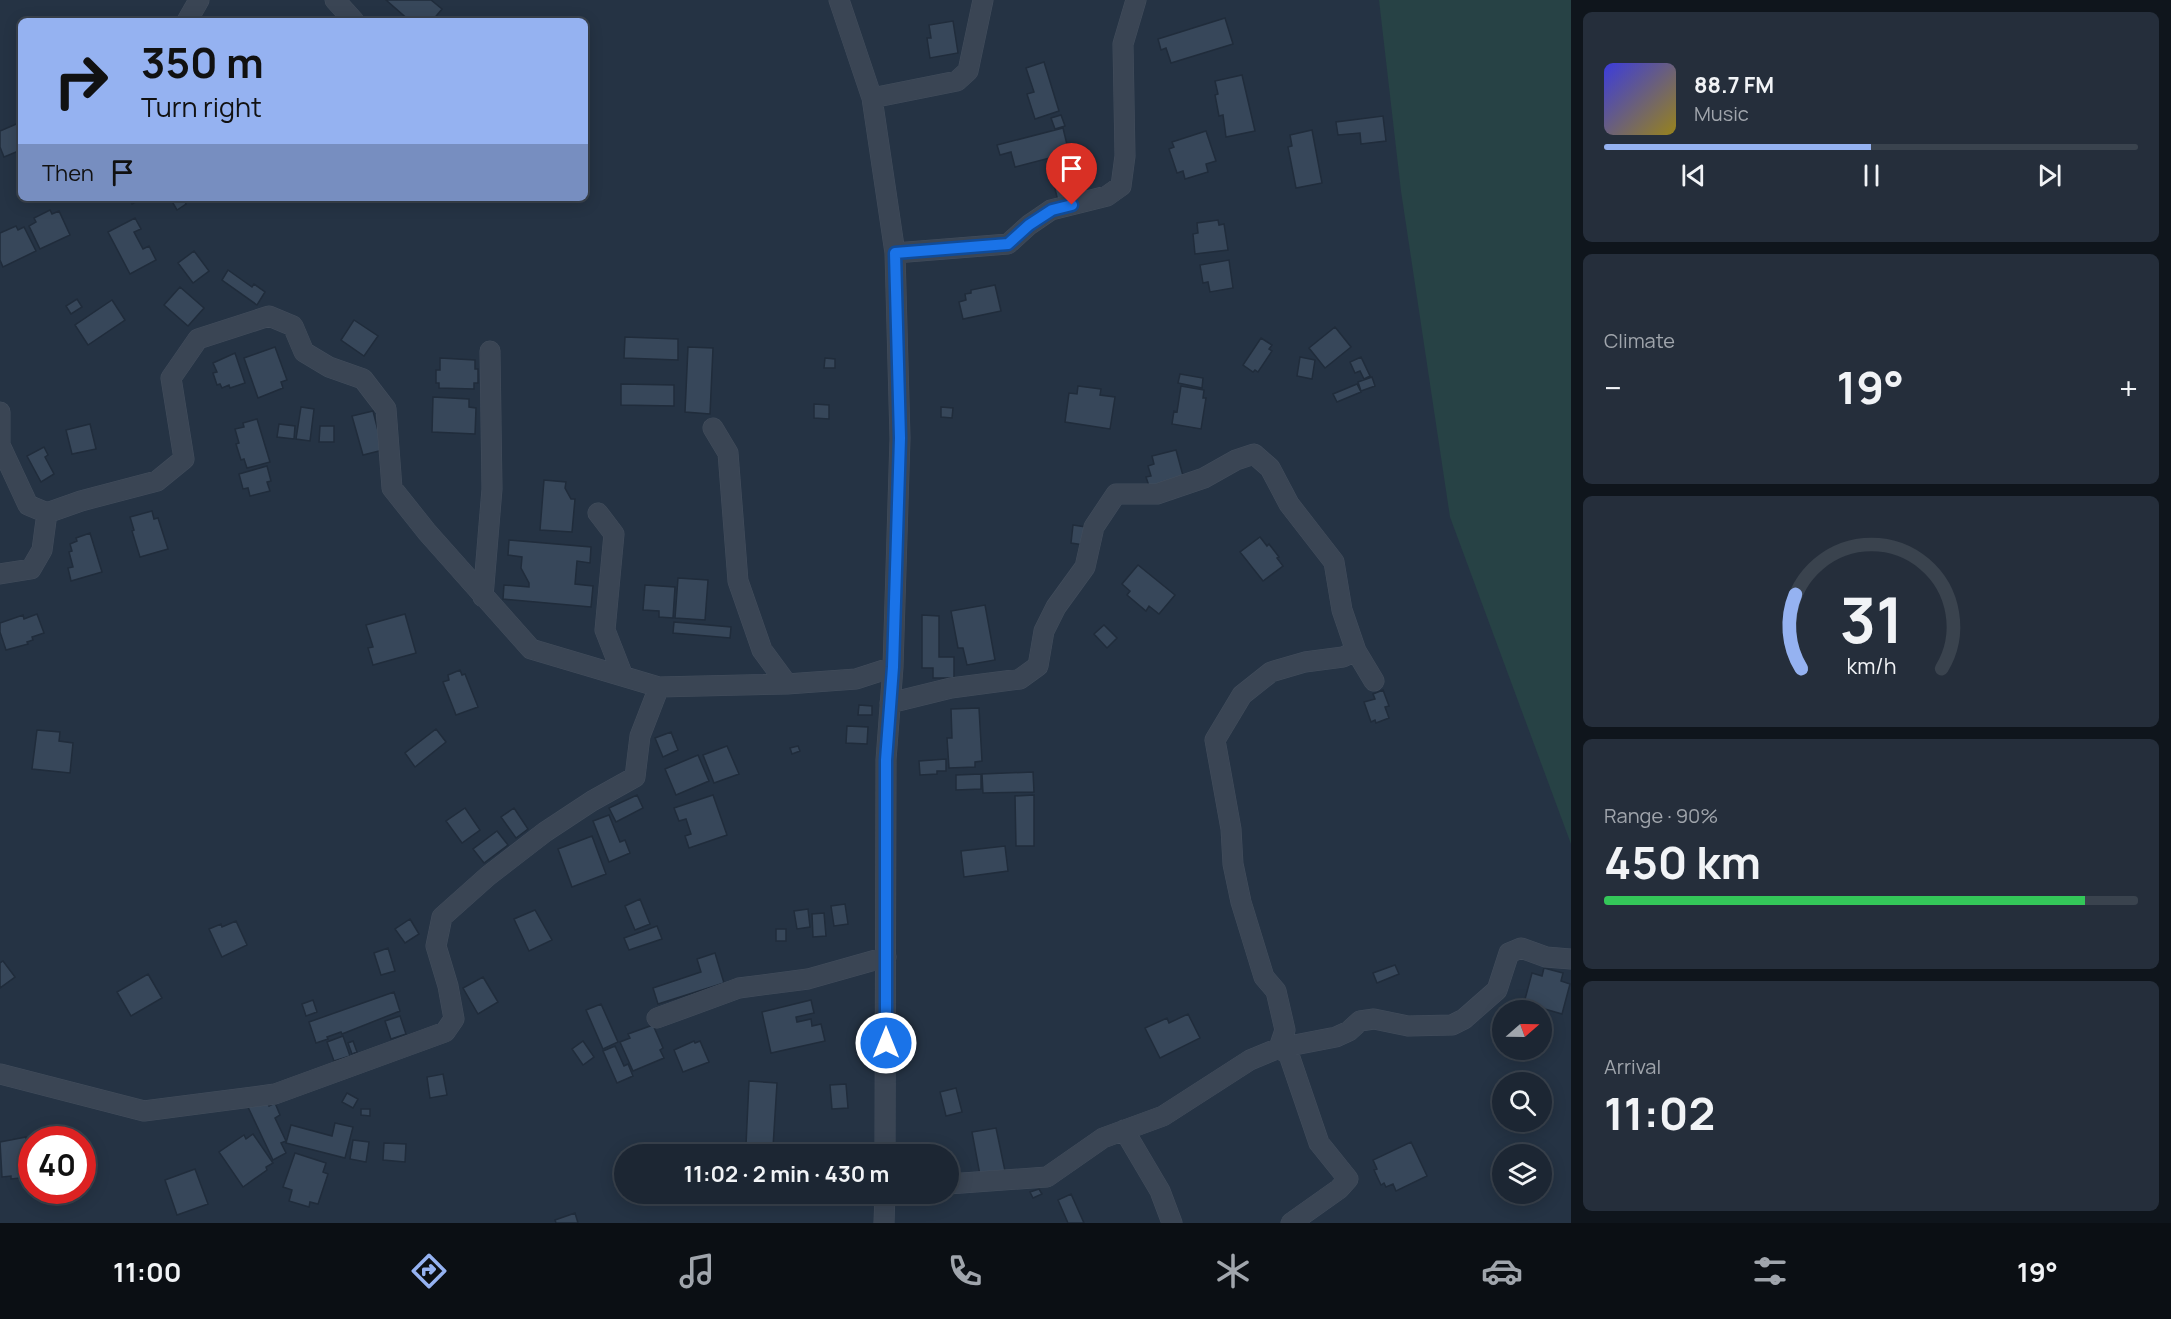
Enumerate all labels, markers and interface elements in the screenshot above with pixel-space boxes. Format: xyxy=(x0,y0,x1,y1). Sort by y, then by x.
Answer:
text: 350 m xyxy=(141,33,264,91)
icon: right xyxy=(42,42,120,120)
text: 88.7 FM xyxy=(1694,70,1774,100)
text: Turn right xyxy=(141,88,262,125)
text: Music xyxy=(1694,100,1749,127)
pin xyxy=(1046,143,1097,205)
icon: arrive xyxy=(1055,152,1088,185)
icon: arrive xyxy=(106,156,139,189)
text: Then xyxy=(42,158,94,188)
icon: previous xyxy=(1677,159,1710,192)
icon: pause xyxy=(1855,159,1888,192)
icon: next xyxy=(2033,159,2066,192)
text: Climate xyxy=(1604,327,1675,354)
text: 19° xyxy=(1836,356,1904,418)
text: − xyxy=(1604,365,1622,410)
text: + xyxy=(2119,365,2138,410)
text: 31 xyxy=(1839,576,1903,662)
text: km/h xyxy=(1846,651,1896,680)
text: Range · 90% xyxy=(1604,802,1718,829)
text: 450 km xyxy=(1604,831,1761,893)
north arrow xyxy=(1492,1000,1552,1060)
map controls xyxy=(1492,1000,1552,1204)
position arrow xyxy=(854,1011,918,1075)
text: Arrival xyxy=(1604,1053,1661,1080)
button: search xyxy=(1492,1072,1552,1132)
text: 11:02 xyxy=(1604,1082,1715,1144)
speed limit sign: 40 xyxy=(18,1126,96,1204)
button: layers xyxy=(1492,1144,1552,1204)
text: 11:02 · 2 min · 430 m xyxy=(684,1159,889,1189)
icon: directions xyxy=(408,1250,450,1292)
icon: music xyxy=(676,1250,718,1292)
icon: phone xyxy=(944,1250,986,1292)
icon: climate xyxy=(1212,1250,1254,1292)
icon: car xyxy=(1481,1250,1523,1292)
icon: filters xyxy=(1749,1250,1791,1292)
text: 11:00 xyxy=(113,1253,182,1290)
text: 19° xyxy=(2017,1253,2058,1290)

